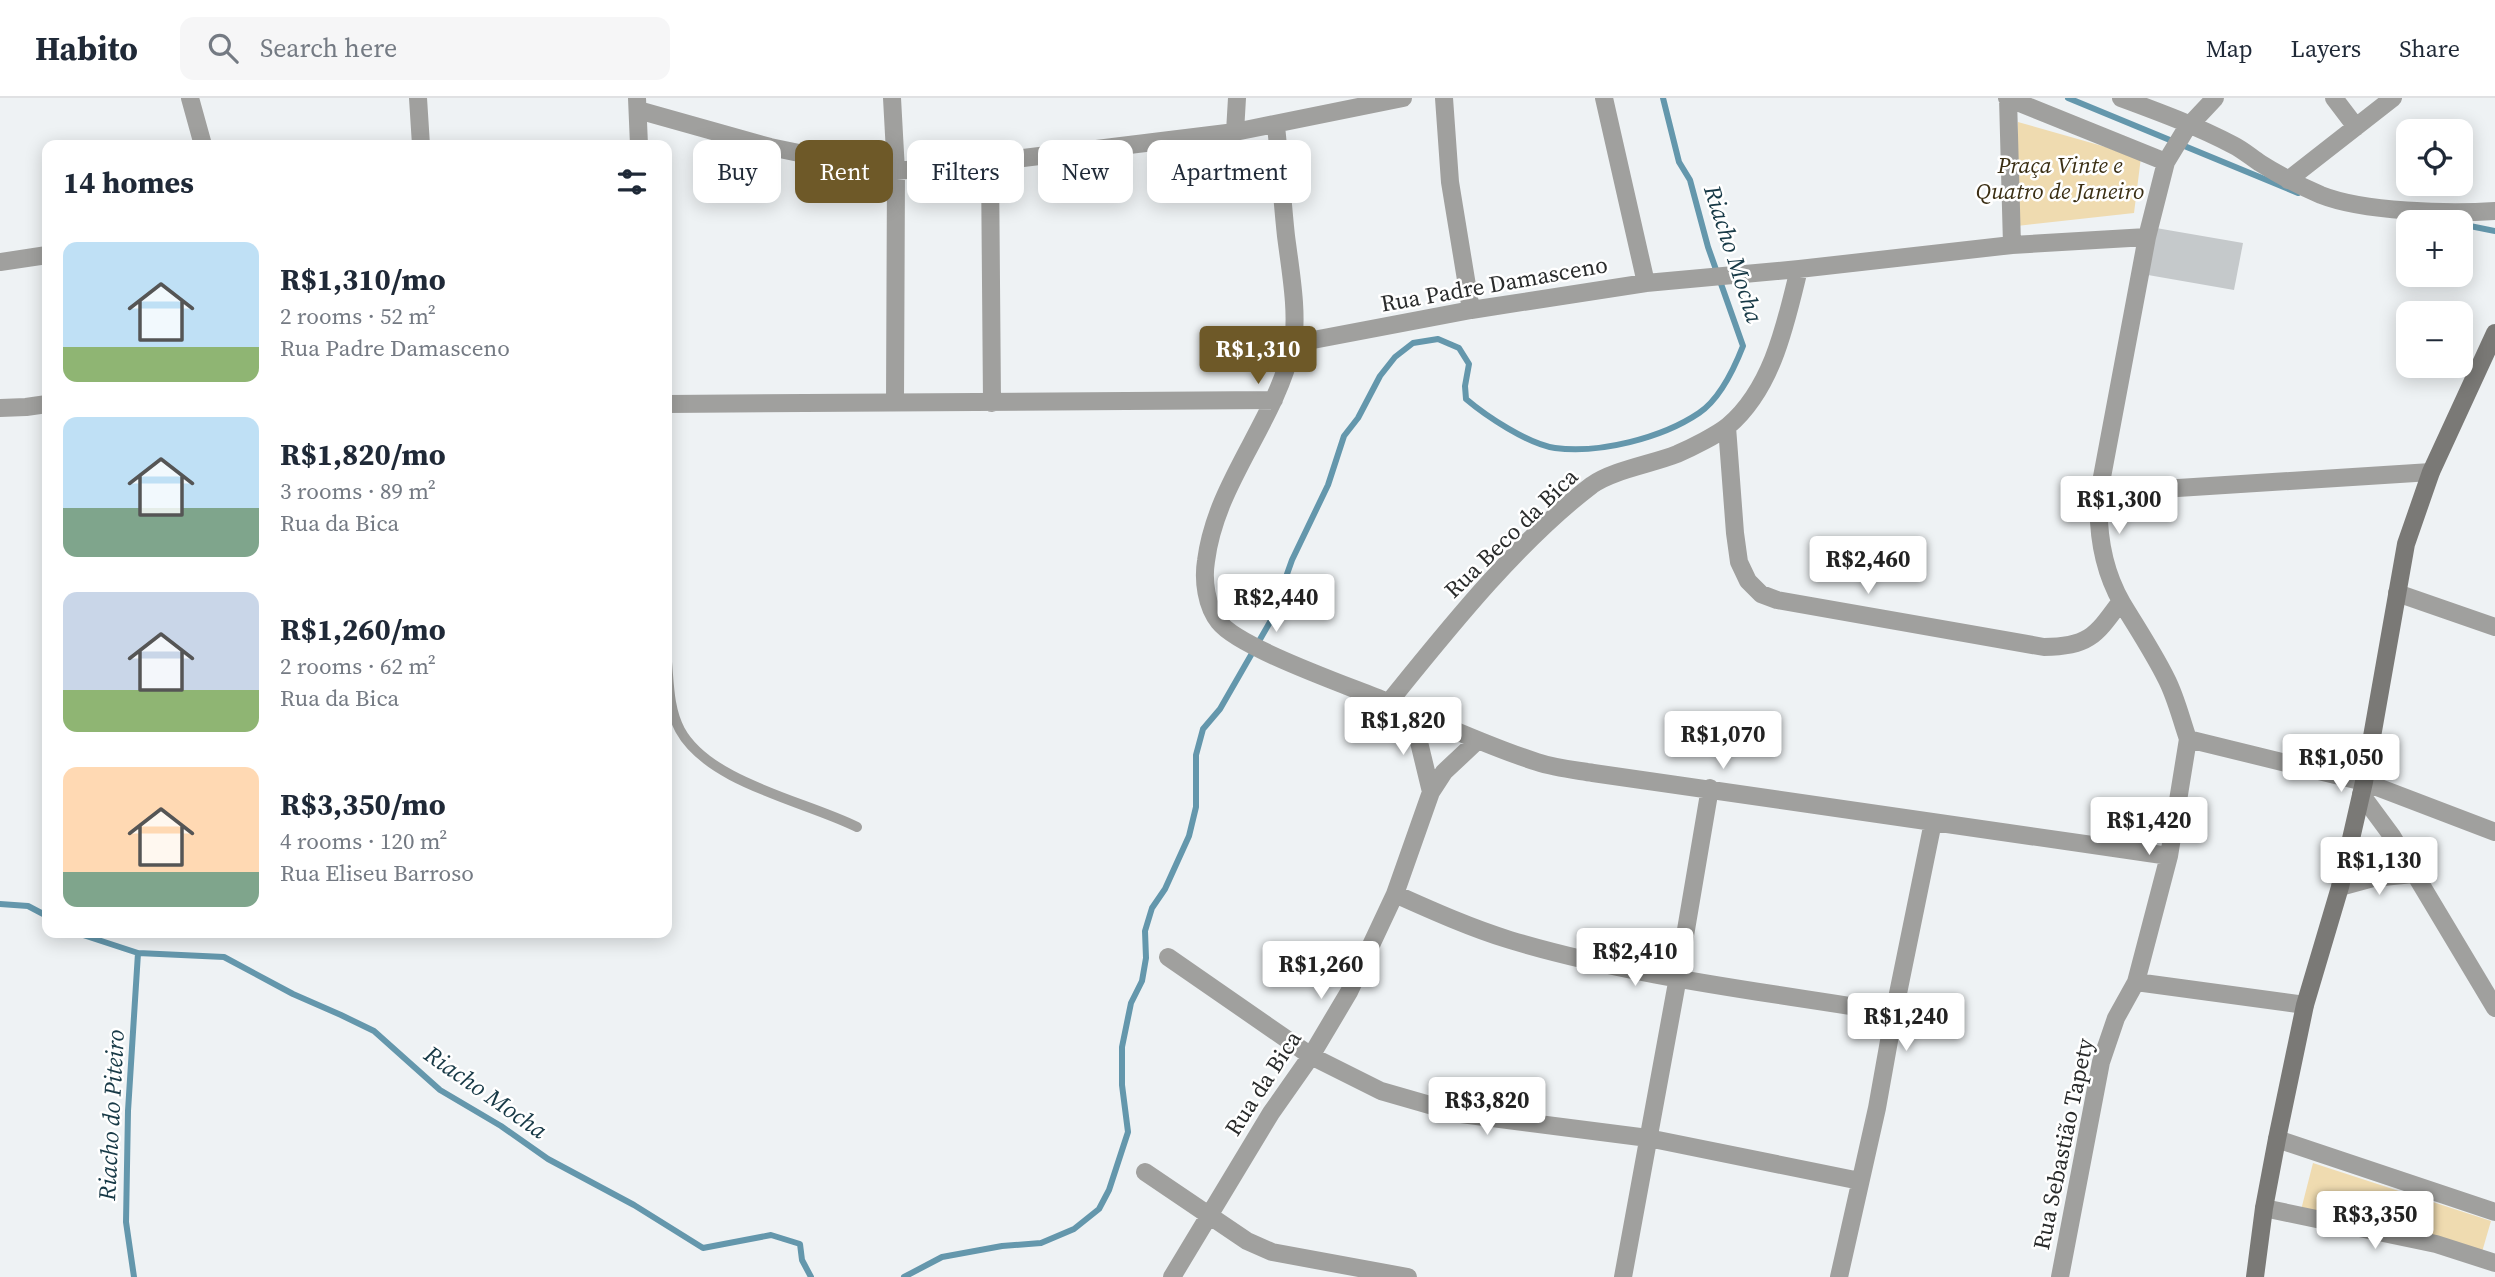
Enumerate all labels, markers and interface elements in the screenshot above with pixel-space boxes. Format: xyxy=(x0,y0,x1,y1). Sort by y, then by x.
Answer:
search box xyxy=(180,17,670,80)
text: Habito xyxy=(35,26,138,71)
icon: search xyxy=(204,29,242,67)
text: Search here xyxy=(260,30,397,66)
text: Map xyxy=(2206,32,2253,65)
text: Layers xyxy=(2291,32,2361,65)
text: Share xyxy=(2399,32,2460,65)
map controls xyxy=(2396,119,2473,378)
button: locate xyxy=(2396,119,2473,196)
chip: Buy xyxy=(693,140,781,203)
chip: Rent xyxy=(795,140,893,203)
chip: Filters xyxy=(907,140,1024,203)
chip: New xyxy=(1038,140,1133,203)
chip: Apartment xyxy=(1147,140,1311,203)
park label: Praça Vinte e Quatro de Janeiro xyxy=(1976,149,2144,207)
text: 14 homes xyxy=(63,162,194,203)
icon: filters xyxy=(613,163,651,201)
water label: Riacho Mocha xyxy=(1696,180,1772,327)
button: + xyxy=(2396,210,2473,287)
street label: Rua Padre Damasceno xyxy=(1378,248,1610,320)
text: R$1,310/mo xyxy=(280,259,446,300)
icon: home xyxy=(119,270,203,354)
text: 2 rooms · 52 m² xyxy=(280,300,436,332)
button: − xyxy=(2396,301,2473,378)
pin: R$1,310 xyxy=(1193,327,1323,386)
text: Rua Padre Damasceno xyxy=(280,332,510,364)
text: R$1,310 xyxy=(1216,333,1300,365)
text: R$1,820/mo xyxy=(280,434,446,475)
icon: home xyxy=(119,445,203,529)
street label: Rua Beco da Bica xyxy=(1437,461,1585,605)
text: 3 rooms · 89 m² xyxy=(280,475,436,507)
pin: R$1,300 xyxy=(2054,476,2184,536)
text: R$1,300 xyxy=(2077,483,2161,515)
text: Rua da Bica xyxy=(280,507,399,539)
pin: R$2,460 xyxy=(1803,536,1933,596)
text: R$2,460 xyxy=(1826,543,1910,575)
pin: R$2,440 xyxy=(1211,574,1341,634)
text: R$2,440 xyxy=(1234,581,1318,613)
text: R$1,260/mo xyxy=(280,609,446,650)
icon: home xyxy=(119,620,203,704)
text: 2 rooms · 62 m² xyxy=(280,650,436,682)
text: Rua da Bica xyxy=(280,682,399,714)
pin: R$1,820 xyxy=(1338,698,1468,757)
text: R$1,820 xyxy=(1361,704,1445,736)
pin: R$1,070 xyxy=(1658,712,1788,771)
text: R$1,070 xyxy=(1681,718,1765,750)
pin: R$1,050 xyxy=(2276,734,2406,794)
text: R$1,050 xyxy=(2299,741,2383,773)
text: R$3,350/mo xyxy=(280,784,446,825)
icon: home xyxy=(119,795,203,879)
pin: R$1,420 xyxy=(2084,798,2214,857)
text: R$1,420 xyxy=(2107,804,2191,836)
text: 4 rooms · 120 m² xyxy=(280,825,447,857)
pin: R$1,130 xyxy=(2314,838,2444,897)
text: R$1,130 xyxy=(2337,844,2421,876)
text: Rua Eliseu Barroso xyxy=(280,857,474,889)
pin: R$2,410 xyxy=(1570,928,1700,988)
text: R$2,410 xyxy=(1593,935,1677,967)
pin: R$1,260 xyxy=(1256,942,1386,1001)
text: R$1,260 xyxy=(1279,948,1363,980)
pin: R$1,240 xyxy=(1841,993,1971,1053)
text: R$1,240 xyxy=(1864,1000,1948,1032)
street label: Rua da Bica xyxy=(1217,1024,1309,1142)
water label: Riacho do Piteiro xyxy=(90,1028,132,1202)
street label: Rua Sebastião Tapety xyxy=(2025,1035,2101,1253)
water label: Riacho Mocha xyxy=(417,1037,554,1147)
pin: R$3,820 xyxy=(1422,1077,1552,1137)
text: R$3,820 xyxy=(1445,1084,1529,1116)
pin: R$3,350 xyxy=(2310,1192,2440,1251)
text: R$3,350 xyxy=(2333,1198,2417,1230)

